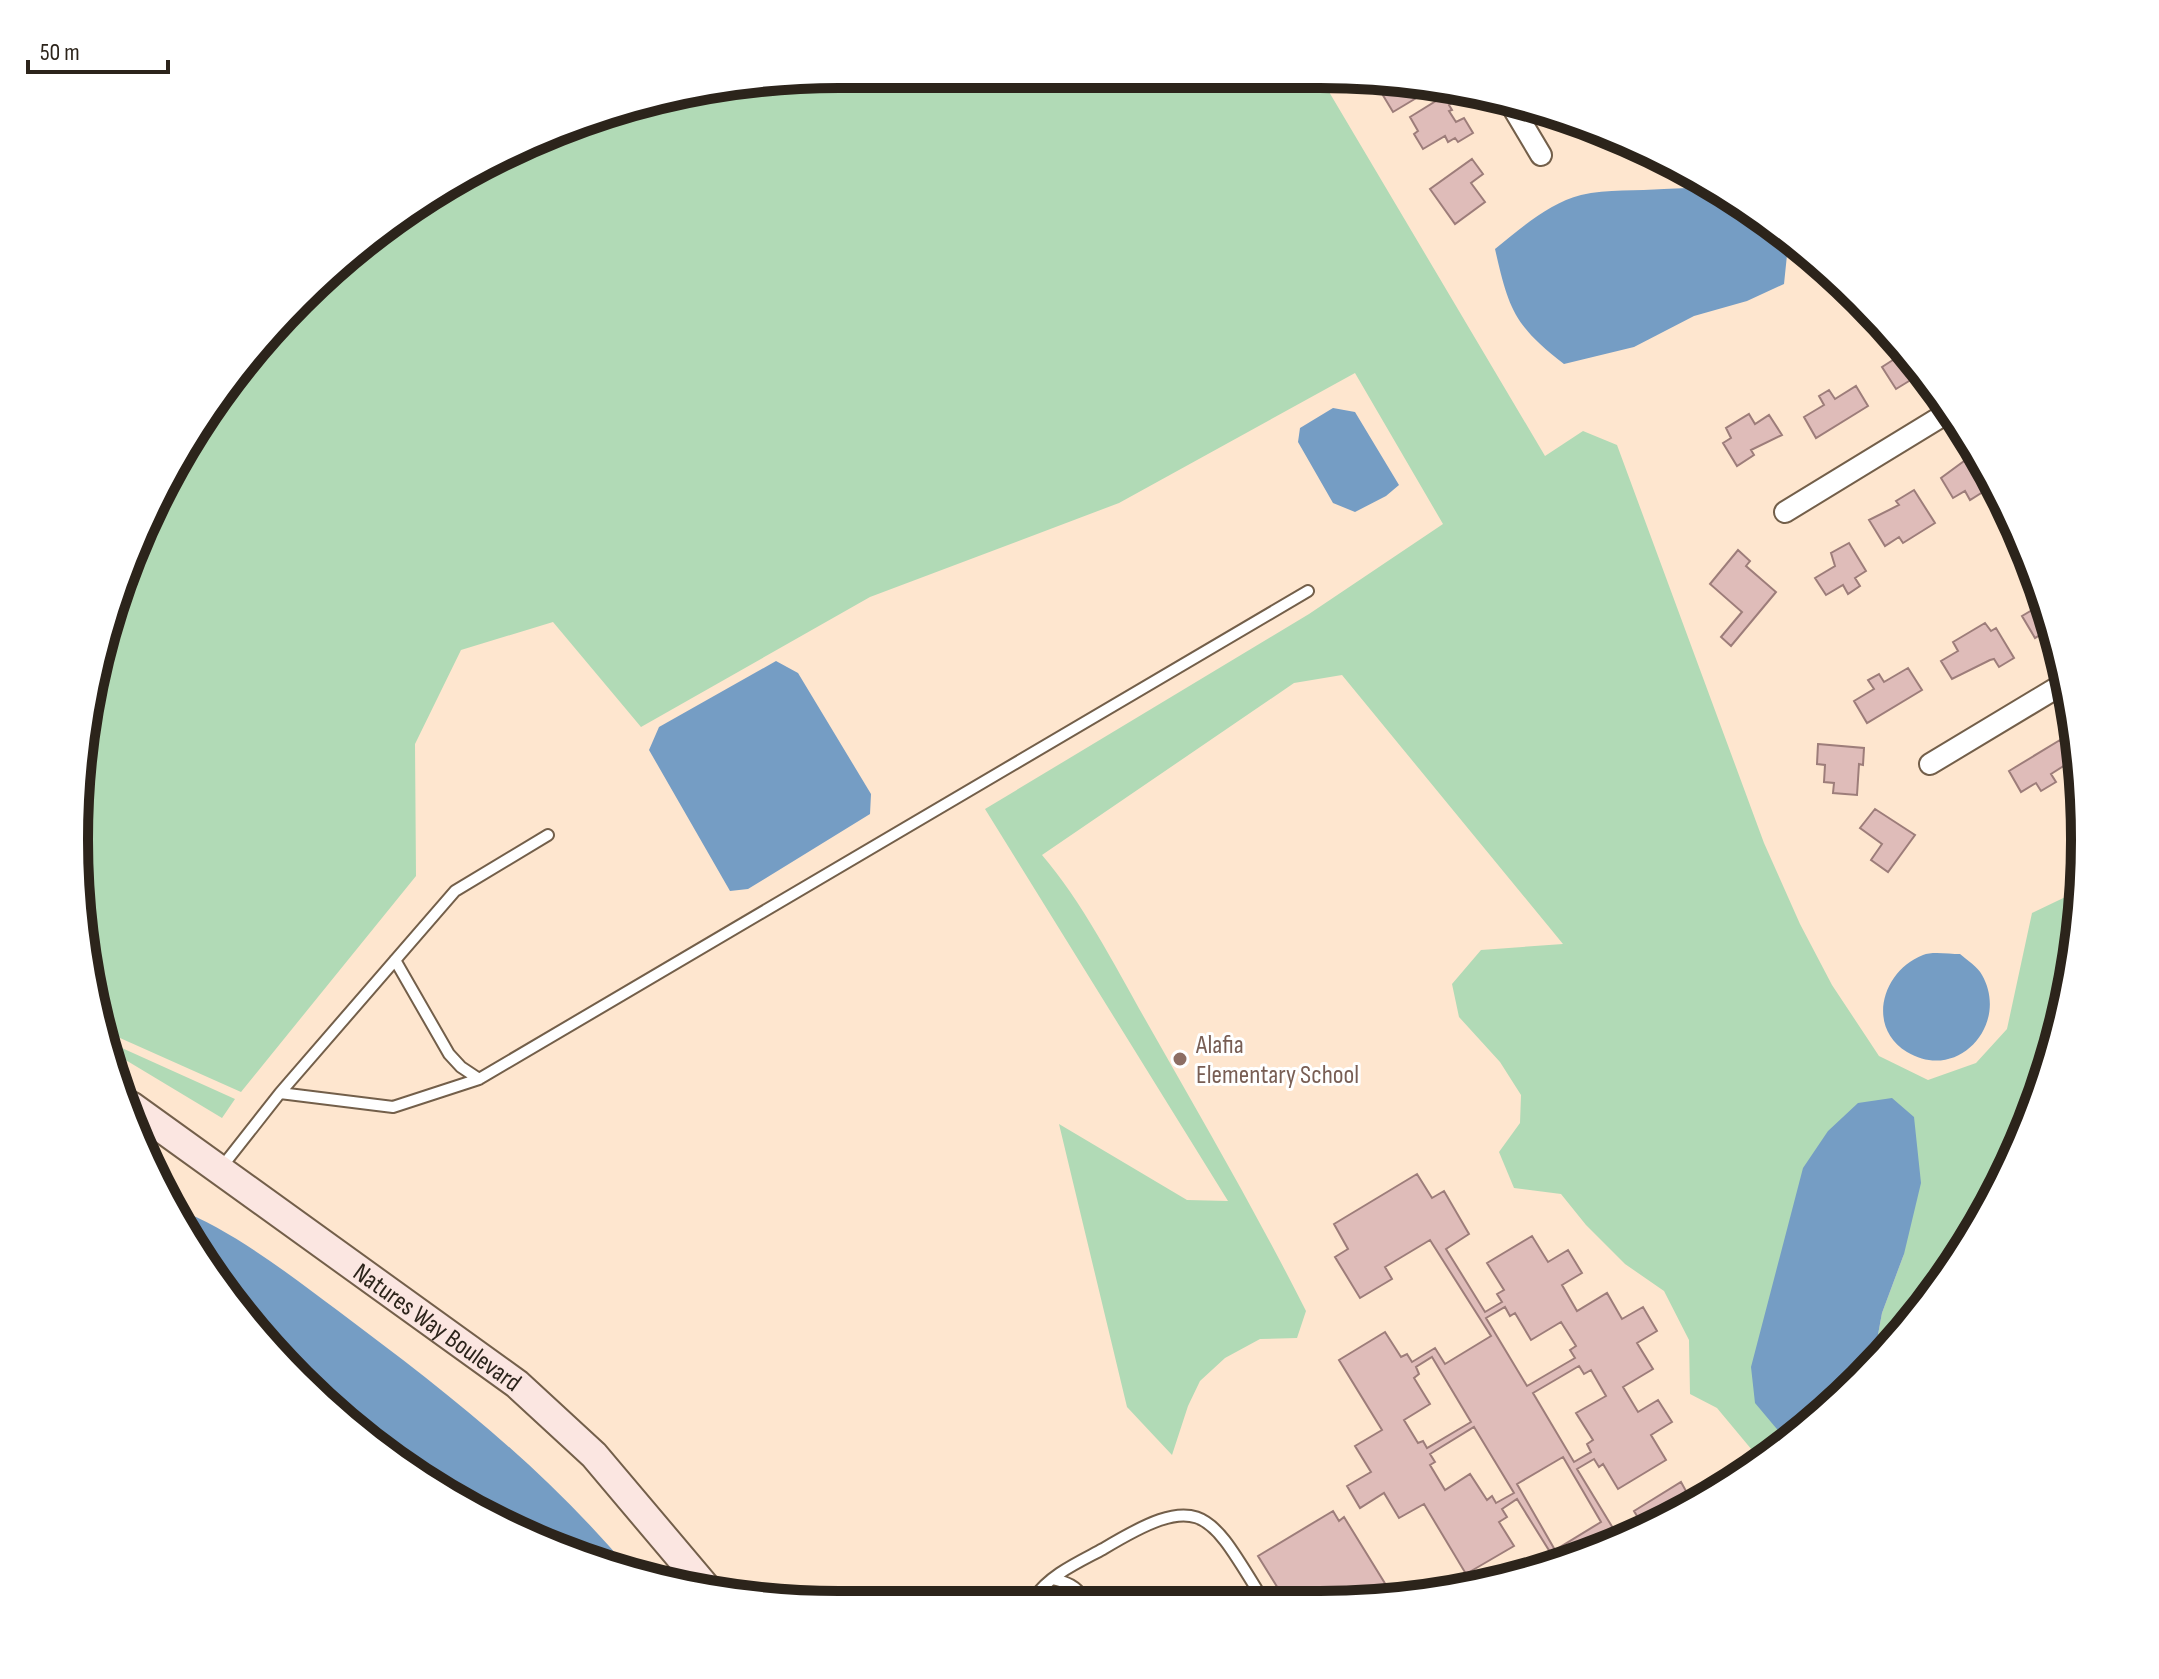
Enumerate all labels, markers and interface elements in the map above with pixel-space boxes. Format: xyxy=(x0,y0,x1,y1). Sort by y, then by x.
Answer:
scale bar xyxy=(28,24,168,74)
text: 50 m xyxy=(40,38,80,67)
place label: Alafia Elementary School xyxy=(1195,1030,1359,1091)
marker: Alafia Elementary School xyxy=(1171,1050,1189,1068)
street label: Natures Way Boulevard xyxy=(347,1257,527,1399)

